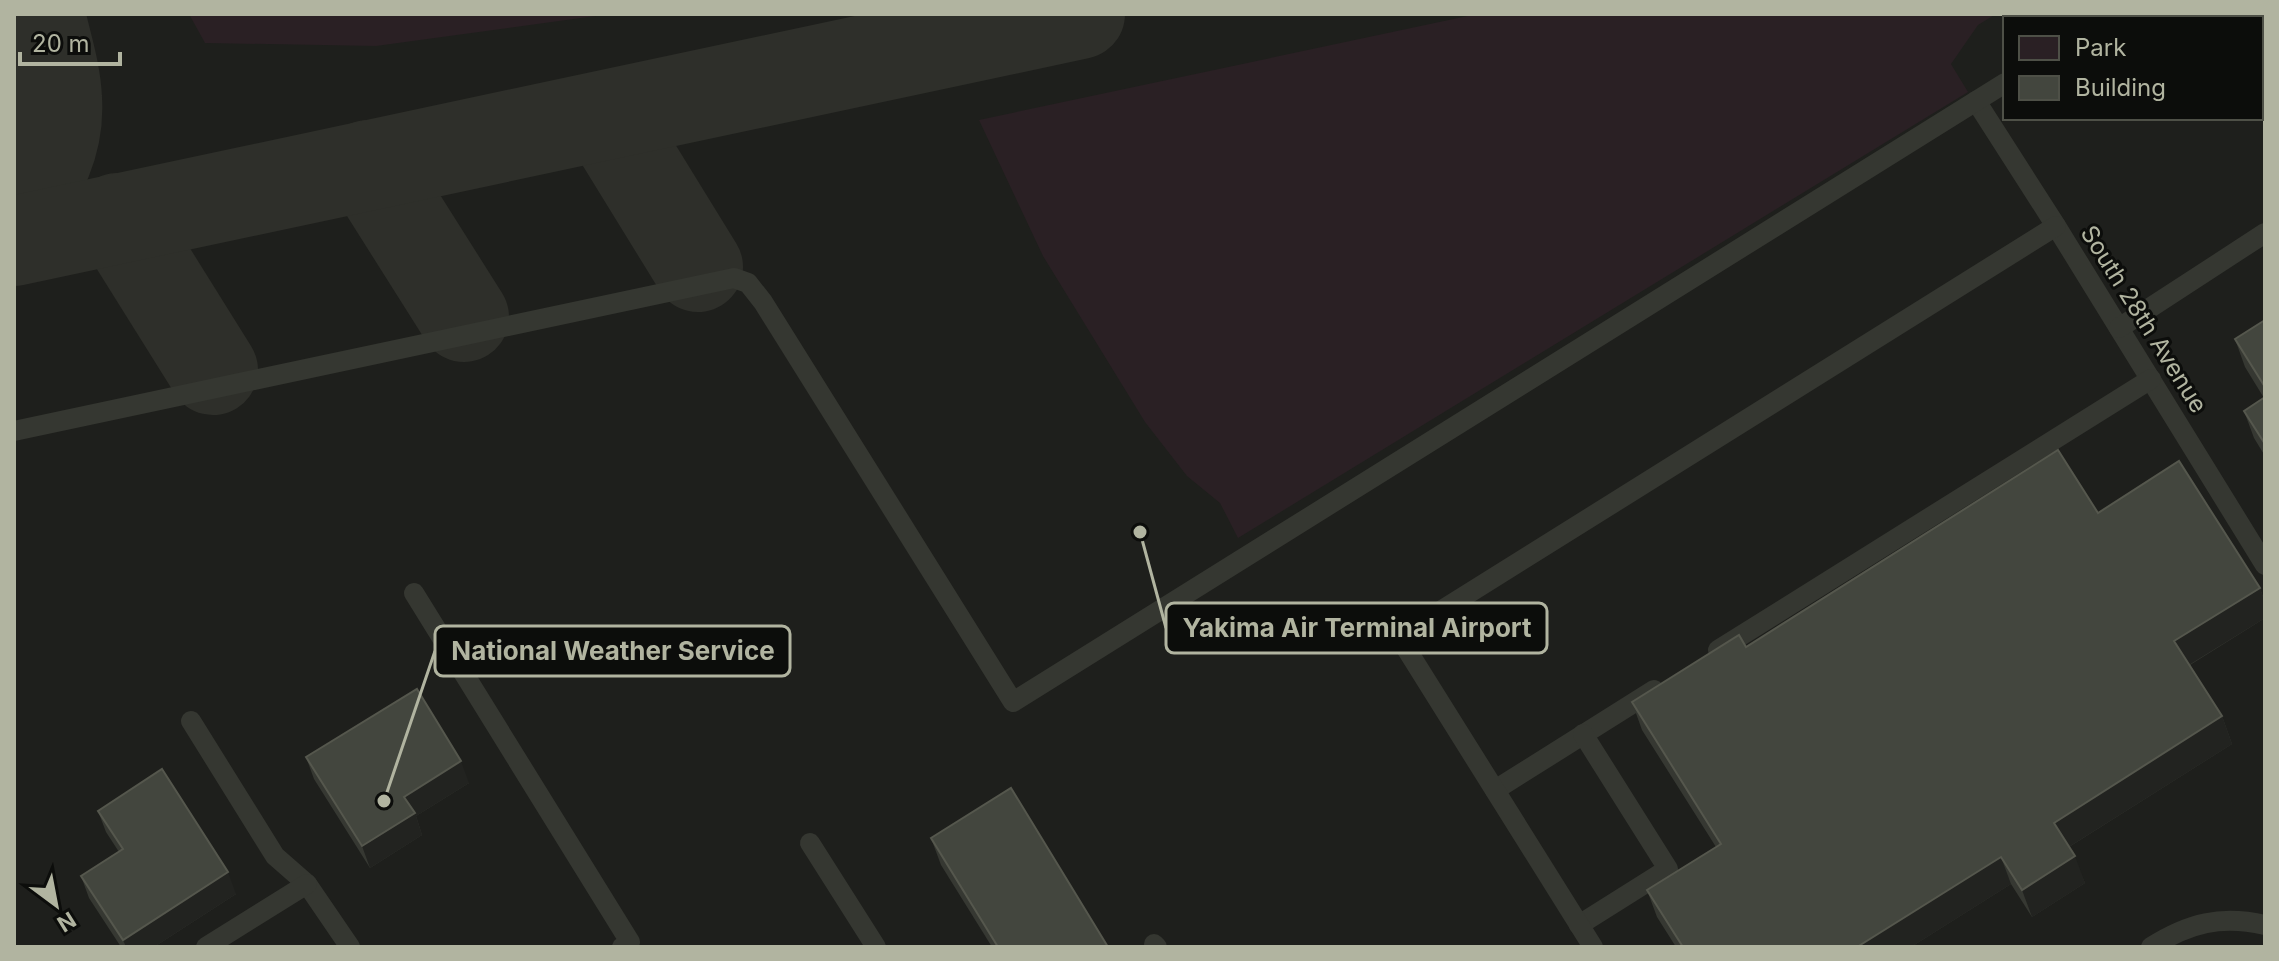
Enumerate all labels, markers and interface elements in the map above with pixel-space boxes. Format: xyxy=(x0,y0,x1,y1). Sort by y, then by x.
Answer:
scale bar xyxy=(20,16,120,66)
legend xyxy=(2003,16,2263,120)
text: 20 m xyxy=(32,29,90,58)
text: Park xyxy=(2075,33,2126,62)
text: Building xyxy=(2075,73,2166,102)
street label: South 28th Avenue xyxy=(2075,220,2213,418)
callout: Yakima Air Terminal Airport xyxy=(1166,603,1547,653)
text: Yakima Air Terminal Airport xyxy=(1183,612,1532,643)
callout: National Weather Service xyxy=(435,626,790,676)
text: National Weather Service xyxy=(451,635,775,666)
north arrow xyxy=(16,865,96,945)
text: N xyxy=(53,906,81,937)

